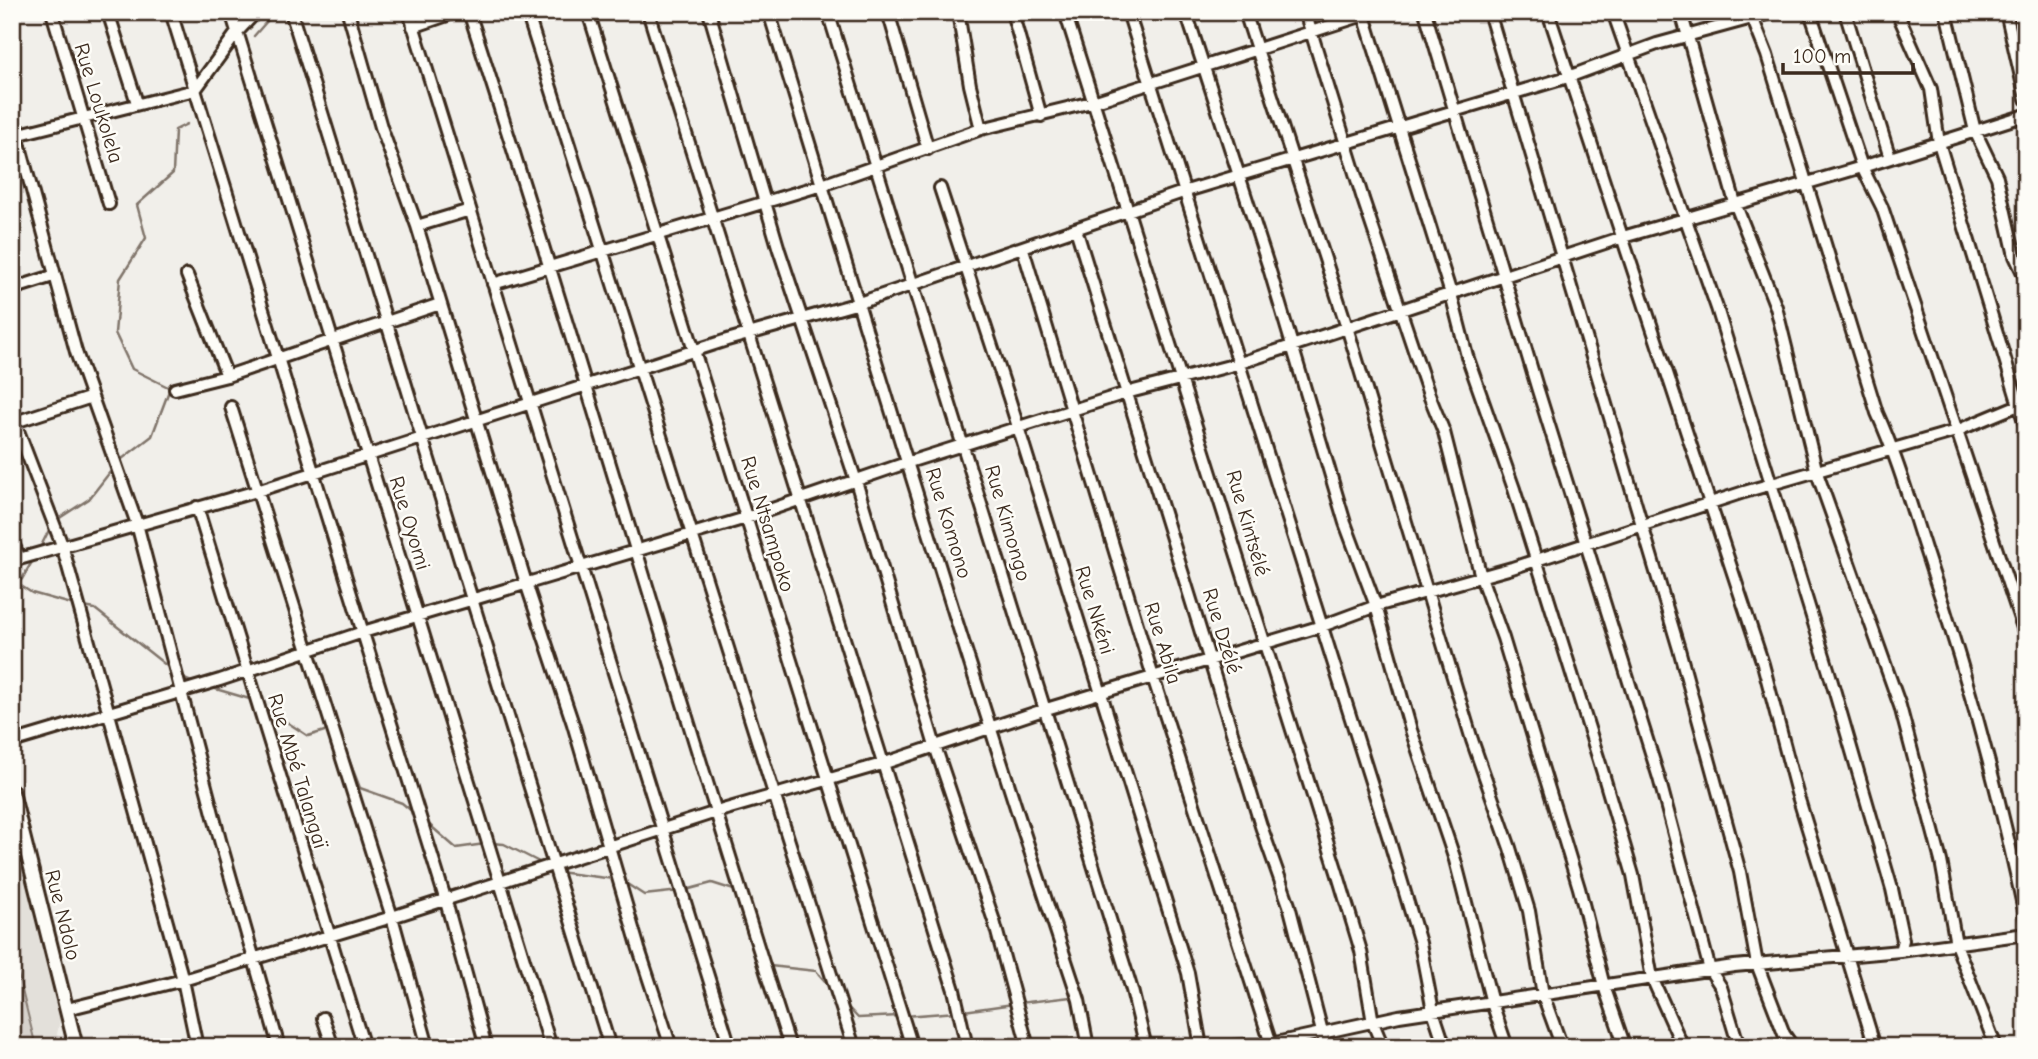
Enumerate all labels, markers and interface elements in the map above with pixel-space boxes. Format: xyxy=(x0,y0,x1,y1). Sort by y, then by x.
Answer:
scale bar xyxy=(1783,32,1912,76)
street label: Rue Loukolela xyxy=(69,40,129,166)
text: 100 m xyxy=(1793,44,1851,68)
street label: Rue Ntsampoko xyxy=(736,453,800,595)
street label: Rue Kimongo xyxy=(980,462,1036,584)
street label: Rue Komono xyxy=(921,465,977,581)
street label: Rue Kintsélé xyxy=(1221,467,1275,579)
street label: Rue Oyomi xyxy=(384,473,436,573)
street label: Rue Nkéni xyxy=(1070,563,1120,657)
street label: Rue Dzélé xyxy=(1198,585,1246,677)
street label: Rue Abila xyxy=(1139,599,1187,687)
street label: Rue Mbé Talangaï xyxy=(263,691,333,853)
street label: Rue Ndolo xyxy=(40,867,86,963)

